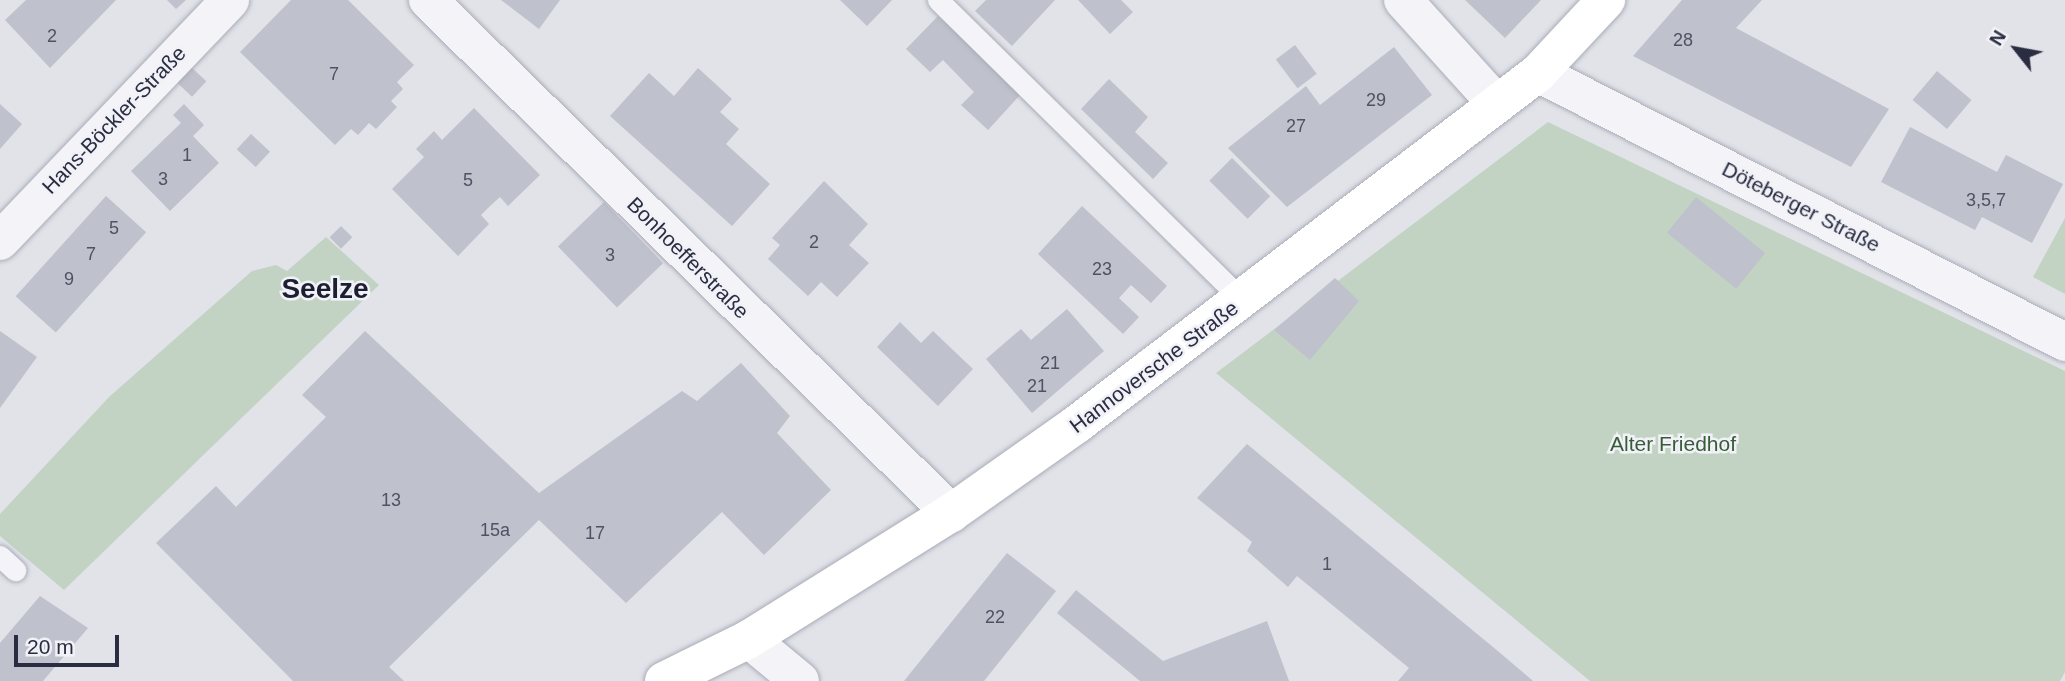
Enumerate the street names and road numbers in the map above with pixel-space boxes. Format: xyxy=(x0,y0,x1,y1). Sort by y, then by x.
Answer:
street label: Hans-Böckler-Straße xyxy=(37,41,191,199)
street label: Döteberger Straße xyxy=(1718,156,1884,258)
street label: Bonhoefferstraße xyxy=(622,192,754,324)
street label: Hannoversche Straße xyxy=(1065,295,1243,439)

